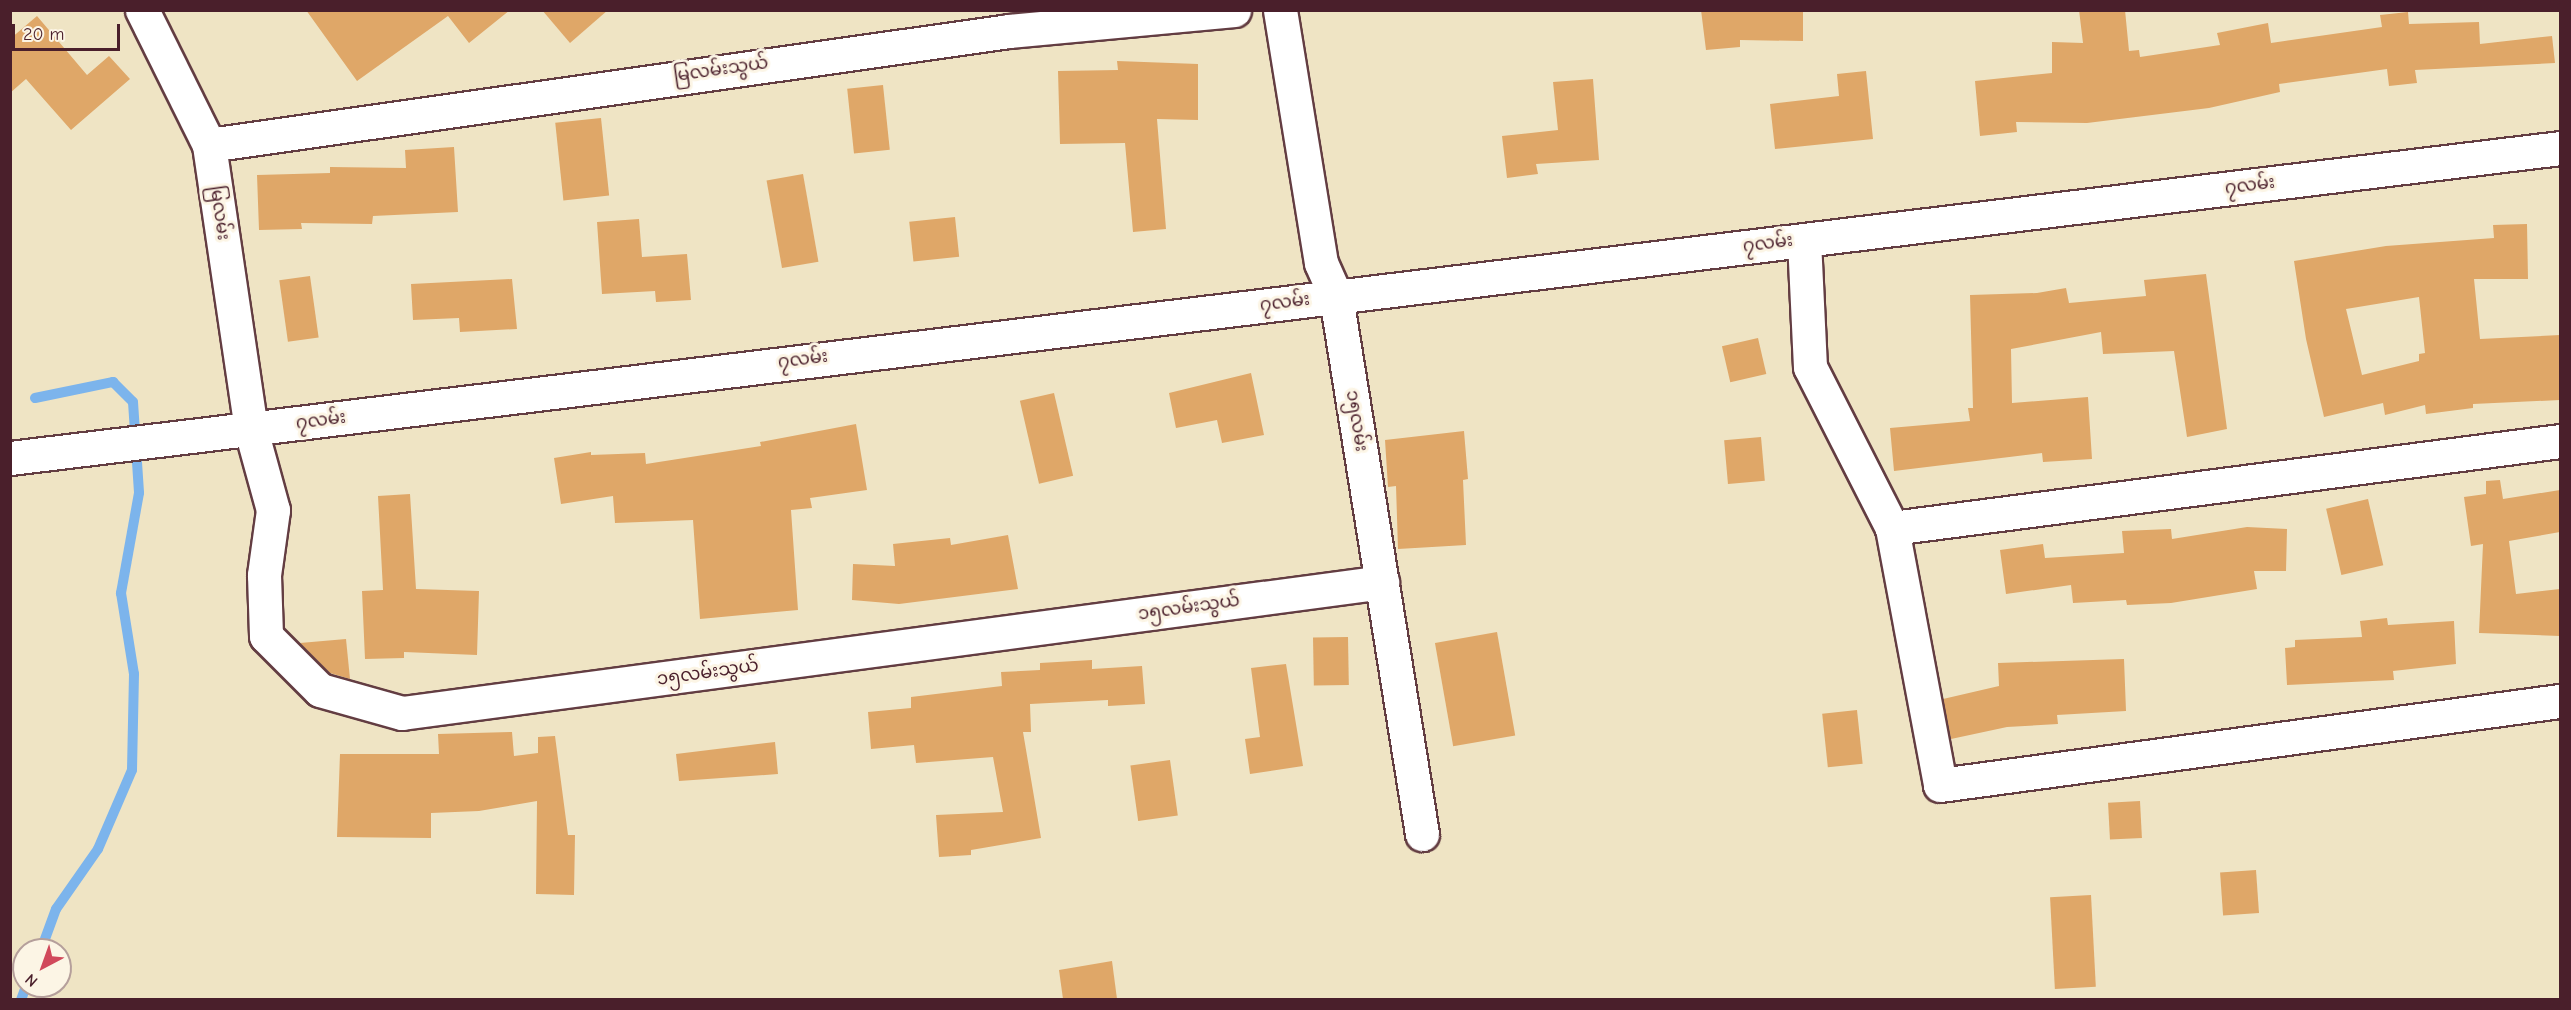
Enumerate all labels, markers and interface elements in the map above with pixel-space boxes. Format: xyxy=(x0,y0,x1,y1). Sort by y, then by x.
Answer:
scale bar xyxy=(15,12,123,50)
text: 20 m xyxy=(23,24,64,45)
street label: မြလမ်းသွယ် xyxy=(672,53,770,87)
street label: ၇လမ်း xyxy=(2224,172,2276,200)
street label: မြလမ်း xyxy=(204,184,234,242)
street label: ၇လမ်း xyxy=(1742,230,1794,258)
street label: ၇လမ်း xyxy=(1259,289,1311,317)
street label: ၇လမ်း xyxy=(777,346,829,374)
street label: ၁၅လမ်း xyxy=(1340,389,1372,453)
street label: ၇လမ်း xyxy=(295,407,347,435)
street label: ၁၅လမ်းသွယ် xyxy=(1137,590,1241,626)
street label: ၁၅လမ်းသွယ် xyxy=(656,655,760,691)
north arrow xyxy=(12,938,72,998)
text: N xyxy=(22,970,41,990)

